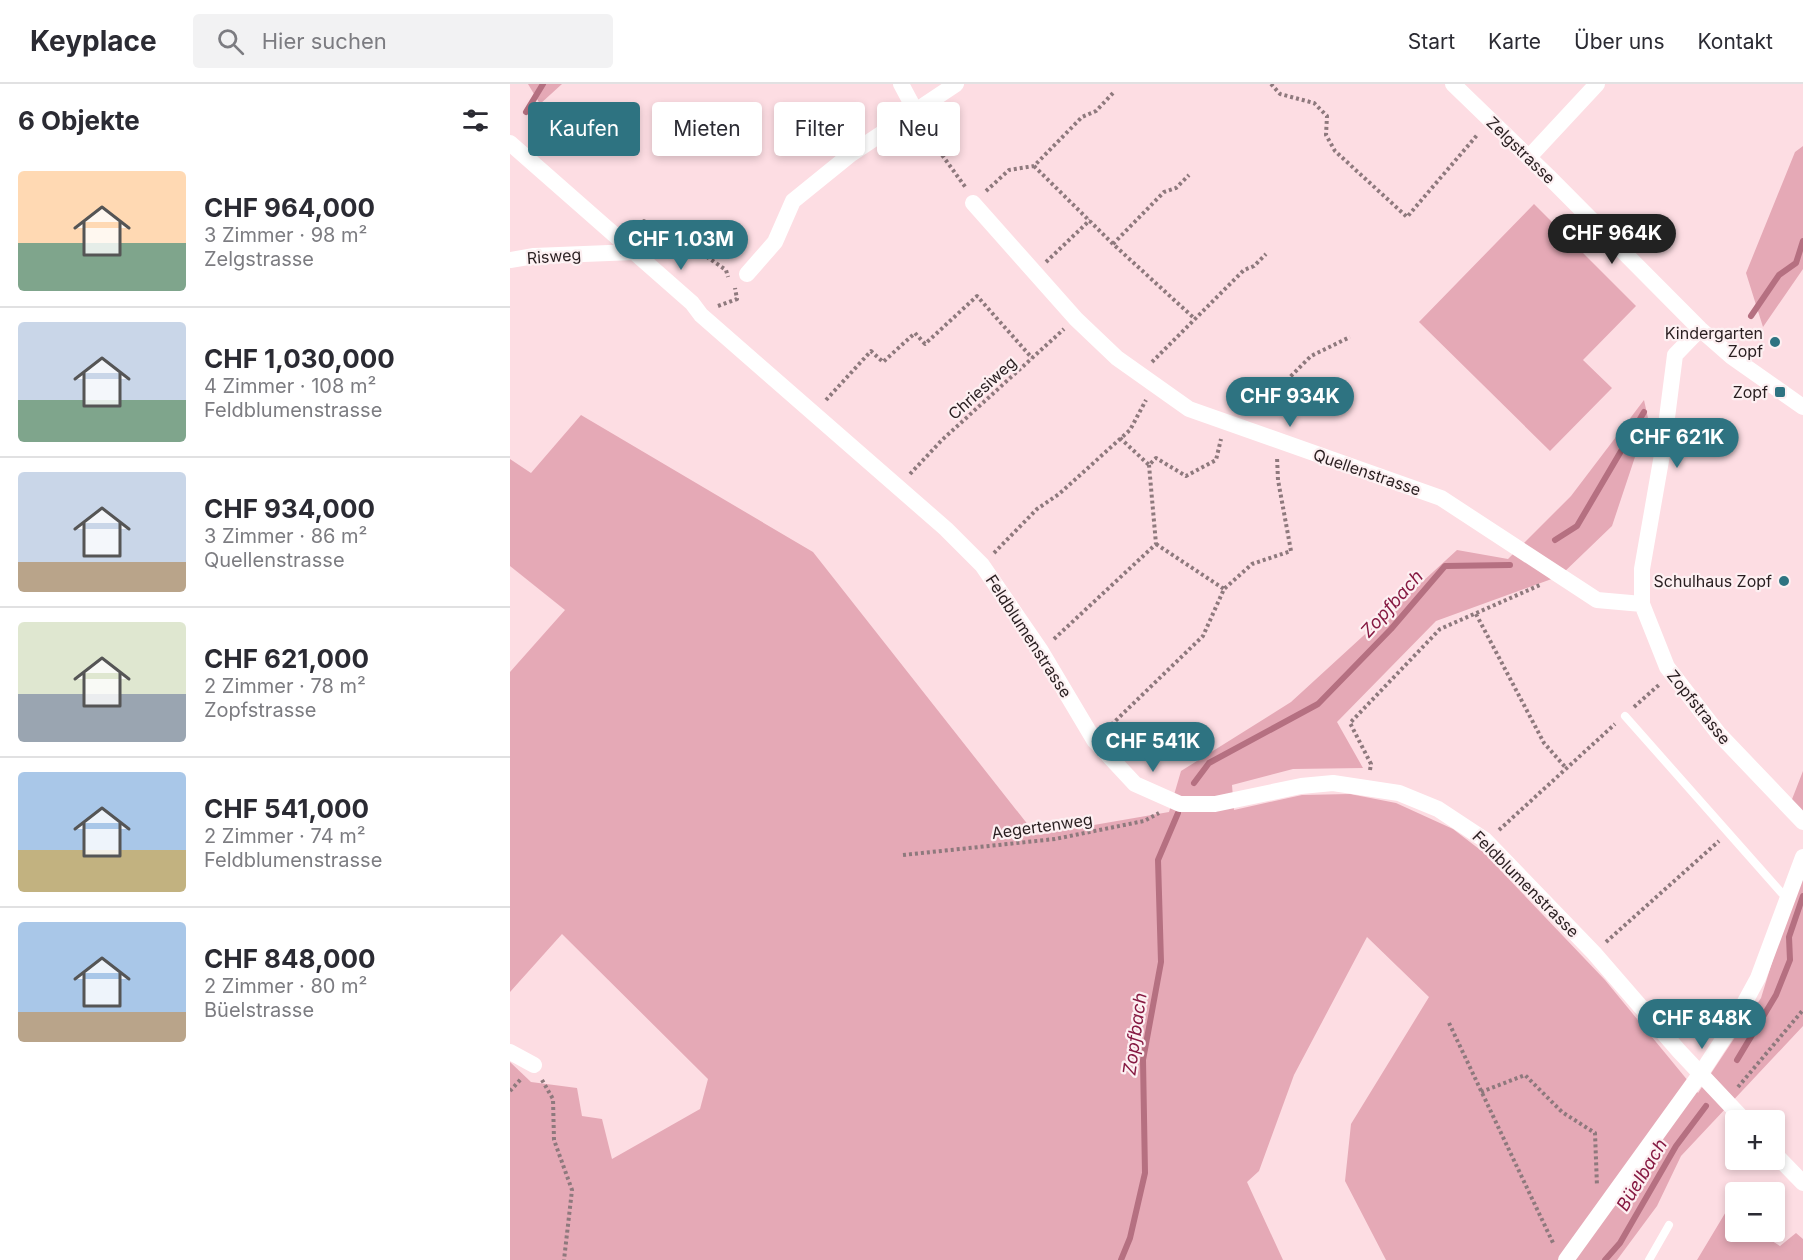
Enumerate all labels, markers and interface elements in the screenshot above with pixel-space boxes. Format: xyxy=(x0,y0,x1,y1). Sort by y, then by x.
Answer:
search box xyxy=(193,14,613,68)
text: Keyplace xyxy=(30,24,157,58)
icon: search xyxy=(214,25,247,58)
text: Hier suchen xyxy=(262,28,387,54)
text: Start xyxy=(1408,29,1455,54)
text: Karte xyxy=(1488,29,1541,54)
text: Über uns xyxy=(1574,29,1665,54)
text: Kontakt xyxy=(1698,29,1773,54)
chip: Kaufen xyxy=(528,102,640,156)
chip: Mieten xyxy=(652,102,762,156)
chip: Filter xyxy=(774,102,865,156)
chip: Neu xyxy=(877,102,960,156)
icon: filters xyxy=(459,104,492,137)
text: 6 Objekte xyxy=(18,105,140,136)
street label: Zelgstrasse xyxy=(1482,112,1560,188)
text: CHF 964,000 xyxy=(204,192,375,223)
icon: home xyxy=(66,195,138,267)
pin: CHF 964K xyxy=(1550,214,1674,265)
pin: CHF 1.03M xyxy=(612,220,750,271)
text: CHF 964K xyxy=(1562,221,1662,245)
text: 3 Zimmer · 98 m² xyxy=(204,223,367,247)
text: CHF 1.03M xyxy=(628,227,734,251)
street label: Risweg xyxy=(526,244,582,268)
text: Zelgstrasse xyxy=(204,247,314,271)
place label: Kindergarten Zopf xyxy=(1665,323,1763,361)
marker: Kindergarten Zopf xyxy=(1768,335,1782,349)
text: CHF 1,030,000 xyxy=(204,343,395,374)
icon: home xyxy=(66,346,138,418)
street label: Chriesiweg xyxy=(944,352,1020,424)
text: 4 Zimmer · 108 m² xyxy=(204,374,376,398)
pin: CHF 934K xyxy=(1228,377,1352,428)
place label: Zopf xyxy=(1733,382,1768,402)
text: CHF 934K xyxy=(1240,384,1340,408)
marker: Zopf xyxy=(1773,385,1787,399)
text: Feldblumenstrasse xyxy=(204,398,382,422)
pin: CHF 621K xyxy=(1615,418,1739,469)
text: CHF 621K xyxy=(1630,425,1724,449)
street label: Quellenstrasse xyxy=(1311,444,1423,500)
text: CHF 934,000 xyxy=(204,493,375,524)
icon: home xyxy=(66,496,138,568)
text: 3 Zimmer · 86 m² xyxy=(204,524,367,548)
text: Quellenstrasse xyxy=(204,548,345,572)
water label: Zopfbach xyxy=(1356,566,1427,641)
street label: Feldblumenstrasse xyxy=(982,571,1076,701)
place label: Schulhaus Zopf xyxy=(1654,571,1772,591)
marker: Schulhaus Zopf xyxy=(1777,574,1791,588)
text: CHF 621,000 xyxy=(204,643,369,674)
icon: home xyxy=(66,646,138,718)
street label: Zopfstrasse xyxy=(1663,666,1735,748)
text: 2 Zimmer · 78 m² xyxy=(204,674,366,698)
text: Zopfstrasse xyxy=(204,698,316,722)
pin: CHF 541K xyxy=(1091,722,1215,773)
text: CHF 541K xyxy=(1106,729,1200,753)
text: CHF 541,000 xyxy=(204,793,369,824)
icon: home xyxy=(66,796,138,868)
street label: Aegertenweg xyxy=(990,809,1094,843)
text: 2 Zimmer · 74 m² xyxy=(204,824,366,848)
street label: Feldblumenstrasse xyxy=(1468,826,1584,942)
text: Feldblumenstrasse xyxy=(204,848,382,872)
text: CHF 848,000 xyxy=(204,943,375,974)
icon: home xyxy=(66,946,138,1018)
text: 2 Zimmer · 80 m² xyxy=(204,974,367,998)
water label: Zopfbach xyxy=(1118,991,1151,1076)
text: Büelstrasse xyxy=(204,998,314,1022)
pin: CHF 848K xyxy=(1640,999,1764,1050)
text: CHF 848K xyxy=(1652,1006,1752,1030)
map controls xyxy=(1725,1110,1785,1242)
button: + xyxy=(1725,1110,1785,1170)
water label: Büelbach xyxy=(1612,1135,1671,1215)
button: − xyxy=(1725,1182,1785,1242)

